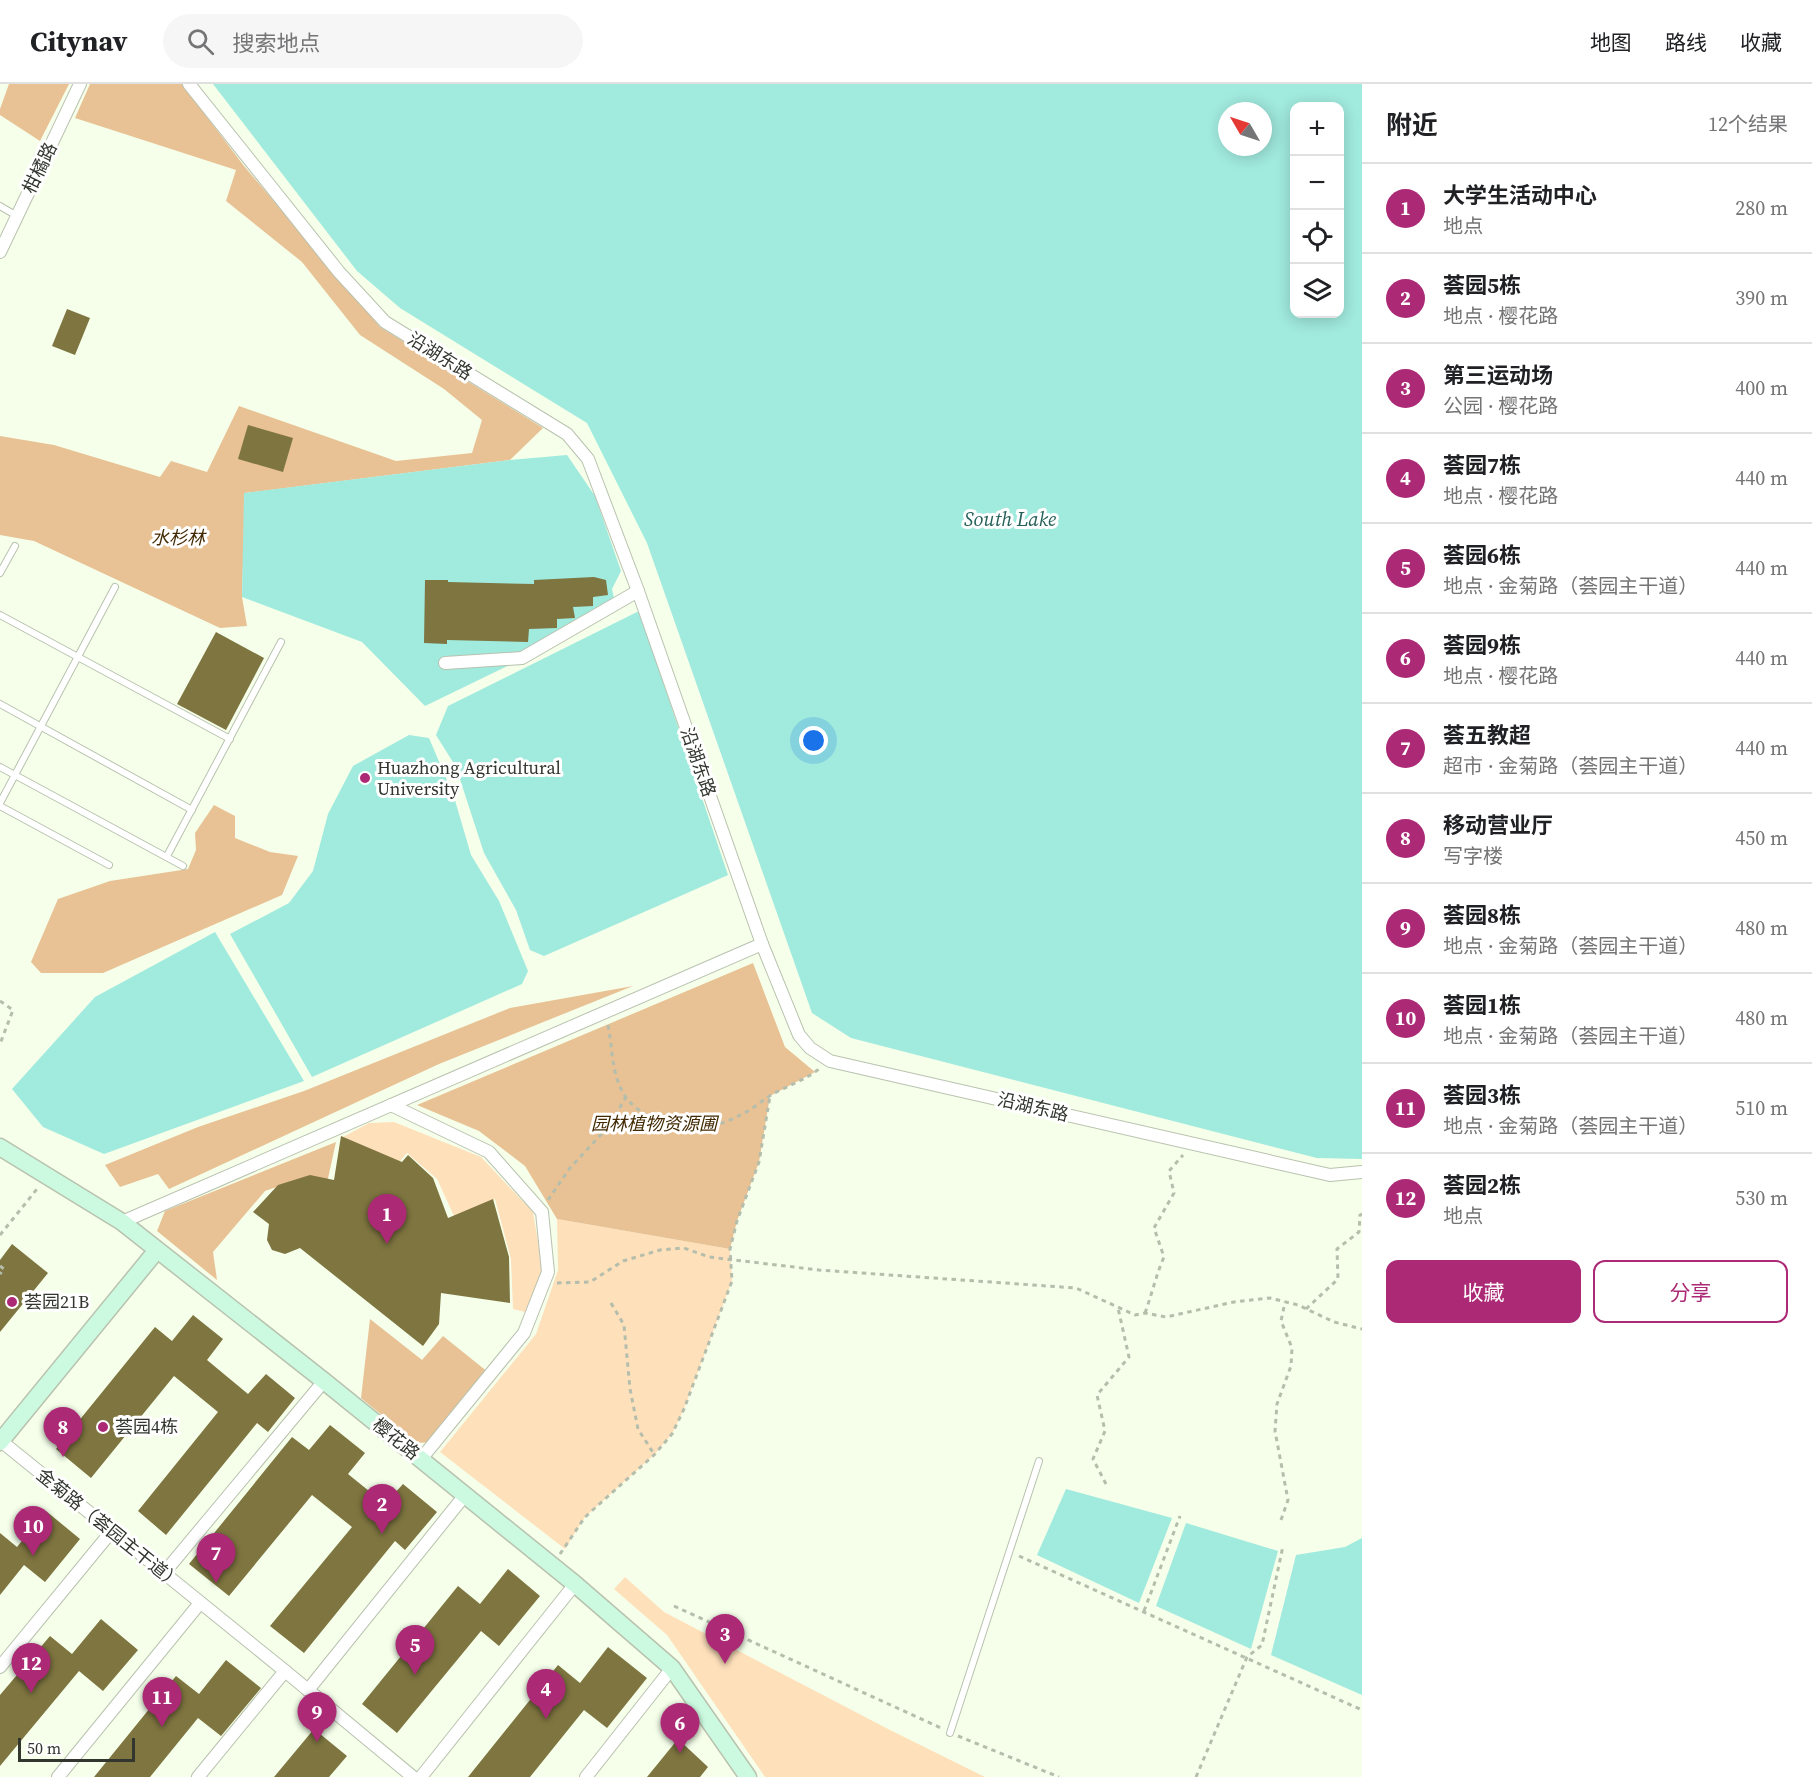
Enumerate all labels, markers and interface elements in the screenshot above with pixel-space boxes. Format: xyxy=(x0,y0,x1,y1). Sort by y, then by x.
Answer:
search box xyxy=(163,14,583,68)
text: Citynav xyxy=(30,22,127,60)
icon: search xyxy=(184,25,217,58)
text: 搜索地点 xyxy=(232,28,320,58)
text: 地图 xyxy=(1590,28,1632,57)
text: 路线 xyxy=(1665,28,1707,57)
text: 收藏 xyxy=(1740,28,1782,57)
north arrow xyxy=(1218,102,1272,156)
map controls xyxy=(1290,102,1344,318)
button: + xyxy=(1290,102,1344,156)
text: 附近 xyxy=(1386,107,1438,143)
text: 12个结果 xyxy=(1708,110,1788,138)
street label: 柑橘路 xyxy=(16,138,63,198)
button: − xyxy=(1290,156,1344,210)
text: 大学生活动中心 xyxy=(1443,180,1597,210)
text: 1 xyxy=(1400,194,1411,222)
text: 280 m xyxy=(1735,194,1788,222)
button: locate xyxy=(1290,210,1344,264)
text: 地点 xyxy=(1443,212,1483,240)
button: layers xyxy=(1290,264,1344,318)
text: 荟园5栋 xyxy=(1443,270,1521,300)
text: 2 xyxy=(1400,284,1411,312)
text: 390 m xyxy=(1735,284,1788,312)
text: 地点 · 樱花路 xyxy=(1443,302,1558,330)
street label: 沿湖东路 xyxy=(403,326,477,385)
text: 第三运动场 xyxy=(1443,360,1553,390)
text: 3 xyxy=(1400,374,1411,402)
text: 400 m xyxy=(1735,374,1788,402)
text: 公园 · 樱花路 xyxy=(1443,392,1558,420)
text: 荟园7栋 xyxy=(1443,450,1521,480)
text: 4 xyxy=(1400,464,1411,492)
text: 440 m xyxy=(1735,464,1788,492)
text: 地点 · 樱花路 xyxy=(1443,482,1558,510)
water label: South Lake xyxy=(964,505,1056,533)
park label: 水杉林 xyxy=(151,525,207,550)
text: 荟园6栋 xyxy=(1443,540,1521,570)
text: 5 xyxy=(1400,554,1411,582)
text: 440 m xyxy=(1735,554,1788,582)
text: 地点 · 金菊路（荟园主干道） xyxy=(1443,572,1698,600)
text: 荟园9栋 xyxy=(1443,630,1521,660)
text: 6 xyxy=(1400,644,1411,672)
text: 440 m xyxy=(1735,644,1788,672)
text: 地点 · 樱花路 xyxy=(1443,662,1558,690)
text: 荟五教超 xyxy=(1443,720,1531,750)
street label: 沿湖东路 xyxy=(675,724,722,800)
your location xyxy=(799,726,828,755)
text: 7 xyxy=(1400,734,1411,762)
text: 440 m xyxy=(1735,734,1788,762)
text: 超市 · 金菊路（荟园主干道） xyxy=(1443,752,1698,780)
place label: Huazhong Agricultural University xyxy=(377,755,561,801)
marker: Huazhong Agricultural University xyxy=(358,771,372,785)
text: 移动营业厅 xyxy=(1443,810,1553,840)
text: 8 xyxy=(1400,824,1411,852)
text: 450 m xyxy=(1735,824,1788,852)
text: 写字楼 xyxy=(1443,842,1503,870)
text: 荟园8栋 xyxy=(1443,900,1521,930)
text: 9 xyxy=(1400,914,1411,942)
text: 480 m xyxy=(1735,914,1788,942)
text: 地点 · 金菊路（荟园主干道） xyxy=(1443,932,1698,960)
text: 荟园1栋 xyxy=(1443,990,1521,1020)
text: 10 xyxy=(1395,1004,1416,1032)
text: 480 m xyxy=(1735,1004,1788,1032)
text: 地点 · 金菊路（荟园主干道） xyxy=(1443,1022,1698,1050)
text: 荟园3栋 xyxy=(1443,1080,1521,1110)
street label: 沿湖东路 xyxy=(995,1086,1071,1127)
text: 11 xyxy=(1395,1094,1416,1122)
text: 510 m xyxy=(1735,1094,1788,1122)
park label: 园林植物资源圃 xyxy=(591,1111,720,1136)
text: 地点 · 金菊路（荟园主干道） xyxy=(1443,1112,1698,1140)
text: 荟园2栋 xyxy=(1443,1170,1521,1200)
text: 12 xyxy=(1395,1184,1416,1212)
text: 530 m xyxy=(1735,1184,1788,1212)
pin: 1 xyxy=(368,1194,406,1244)
text: 地点 xyxy=(1443,1202,1483,1230)
button: 收藏 xyxy=(1386,1260,1581,1323)
button: 分享 xyxy=(1593,1260,1788,1323)
place label: 荟园21B xyxy=(24,1289,89,1314)
marker: 荟园21B xyxy=(5,1295,19,1309)
pin: 8 xyxy=(44,1408,82,1457)
street label: 樱花路 xyxy=(367,1412,425,1465)
place label: 荟园4栋 xyxy=(115,1414,178,1439)
marker: 荟园4栋 xyxy=(96,1420,110,1434)
street label: 金菊路（荟园主干道） xyxy=(32,1462,187,1595)
pin: 2 xyxy=(362,1484,401,1534)
pin: 10 xyxy=(14,1506,52,1556)
pin: 7 xyxy=(196,1534,236,1583)
pin: 3 xyxy=(706,1614,744,1664)
pin: 5 xyxy=(396,1626,434,1675)
pin: 12 xyxy=(12,1644,51,1693)
pin: 4 xyxy=(526,1670,566,1719)
pin: 11 xyxy=(142,1678,182,1727)
pin: 9 xyxy=(298,1692,336,1742)
pin: 6 xyxy=(660,1704,700,1753)
scale bar xyxy=(18,1735,135,1762)
text: 50 m xyxy=(27,1737,61,1759)

